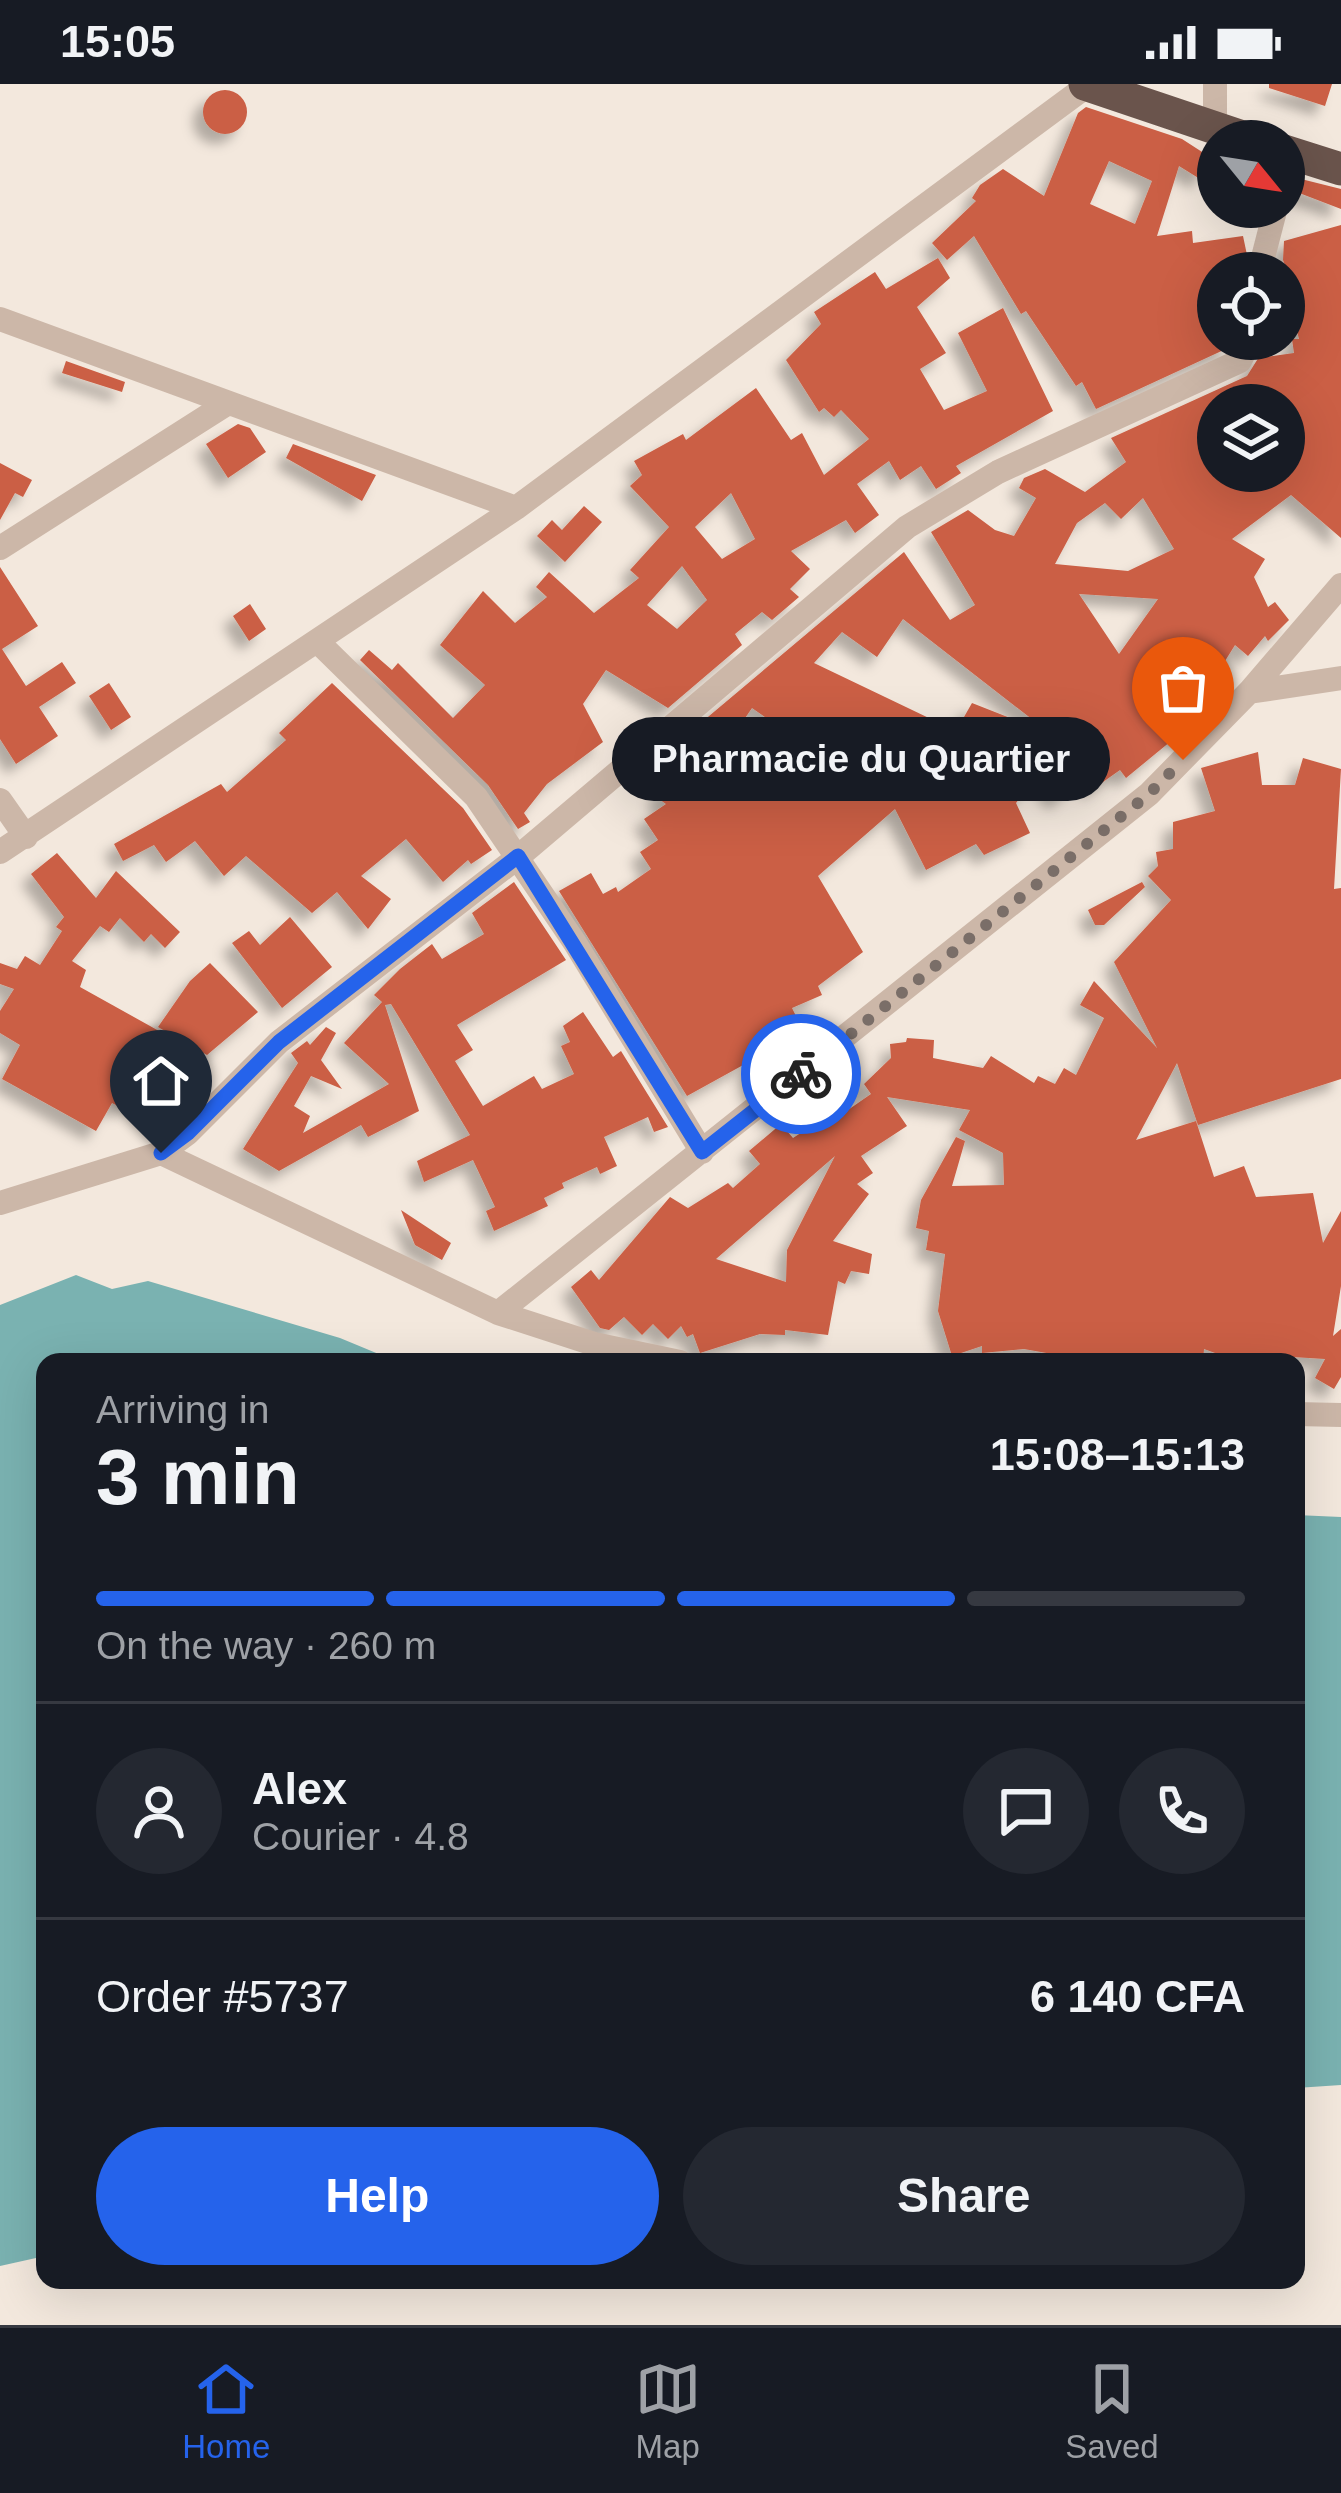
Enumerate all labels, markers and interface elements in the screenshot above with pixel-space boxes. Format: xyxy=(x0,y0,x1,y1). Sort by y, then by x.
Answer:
text: 15:05 xyxy=(60,16,175,67)
north arrow xyxy=(1197,120,1305,228)
map controls xyxy=(1197,120,1305,492)
button: locate xyxy=(1197,252,1305,360)
button: layers xyxy=(1197,384,1305,492)
pin xyxy=(1132,637,1234,760)
icon: bag xyxy=(1150,655,1216,721)
callout: Pharmacie du Quartier xyxy=(613,718,1111,802)
text: Pharmacie du Quartier xyxy=(652,737,1070,780)
courier xyxy=(741,1014,861,1134)
pin xyxy=(110,1030,212,1153)
icon: bike xyxy=(768,1041,834,1107)
icon: home xyxy=(128,1048,194,1114)
text: Arriving in xyxy=(96,1388,269,1431)
text: 15:08–15:13 xyxy=(990,1429,1245,1480)
text: 3 min xyxy=(96,1433,300,1521)
text: On the way · 260 m xyxy=(96,1624,436,1667)
button: person xyxy=(96,1748,222,1874)
button: chat xyxy=(963,1748,1089,1874)
button: phone xyxy=(1119,1748,1245,1874)
text: Alex xyxy=(252,1763,347,1814)
text: Courier · 4.8 xyxy=(252,1815,469,1858)
text: Order #5737 xyxy=(96,1971,349,2022)
text: 6 140 CFA xyxy=(1030,1971,1245,2022)
button: Help xyxy=(96,2127,659,2265)
button: Share xyxy=(683,2127,1245,2265)
tab: Home xyxy=(182,2356,270,2466)
tab: Map xyxy=(635,2356,701,2466)
tab: Saved xyxy=(1065,2356,1159,2466)

